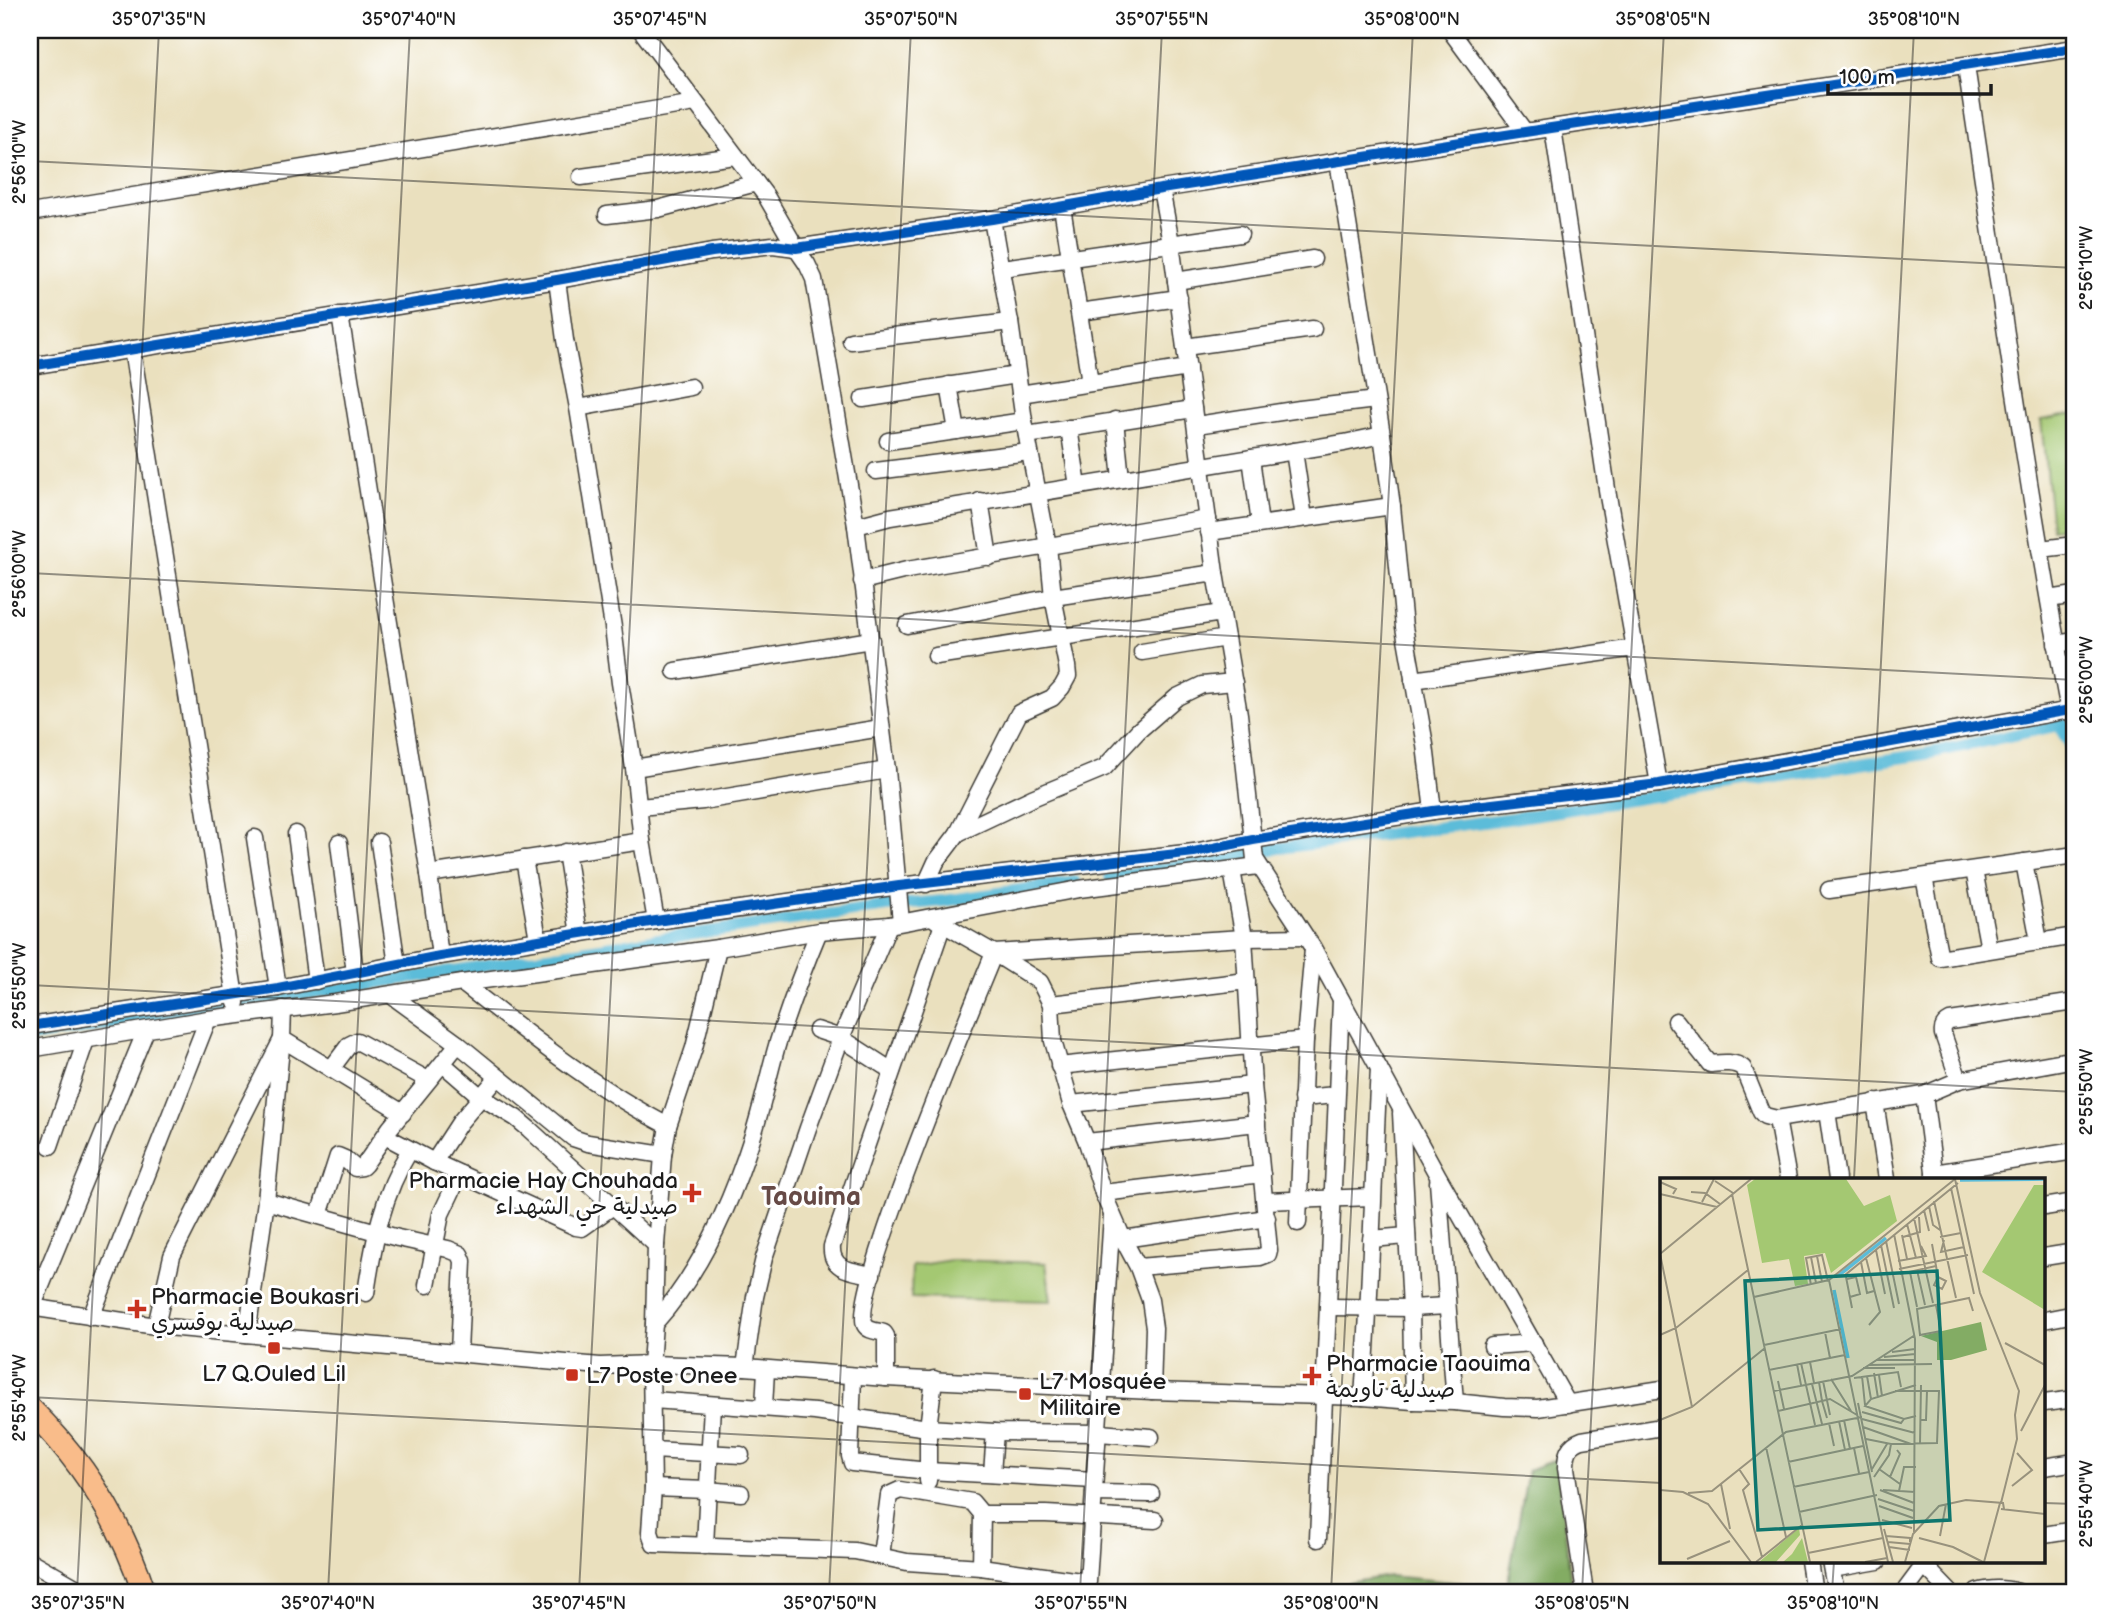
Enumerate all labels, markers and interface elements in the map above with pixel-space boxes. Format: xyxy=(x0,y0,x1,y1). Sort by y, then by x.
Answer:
text: 35°07'35"N xyxy=(112,9,206,30)
text: 35°07'40"N xyxy=(362,9,456,30)
text: 35°07'45"N xyxy=(613,9,707,30)
text: 35°07'50"N xyxy=(864,9,958,30)
text: 35°07'55"N xyxy=(1115,9,1209,30)
text: 35°08'00"N xyxy=(1364,9,1460,30)
text: 35°08'05"N xyxy=(1615,9,1711,30)
text: 35°08'10"N xyxy=(1868,9,1960,30)
scale bar xyxy=(1828,52,1991,96)
text: 100 m xyxy=(1839,65,1895,90)
text: 2°56'10"W xyxy=(9,119,30,204)
text: 2°56'10"W xyxy=(2076,225,2097,310)
text: 2°56'00"W xyxy=(9,529,30,618)
text: 2°56'00"W xyxy=(2076,635,2097,724)
text: 2°55'50"W xyxy=(9,942,30,1030)
text: 2°55'50"W xyxy=(2076,1048,2097,1136)
place label: Pharmacie Hay Chouhada صيدلية حي الشهداء xyxy=(408,1167,678,1227)
inset map xyxy=(1660,1178,2046,1562)
district label: Taouima xyxy=(761,1182,861,1213)
marker: Pharmacie Hay Chouhada صيدلية حي الشهداء xyxy=(684,1185,700,1201)
place label: Pharmacie Boukasri صيدلية بوقسري xyxy=(151,1283,359,1339)
marker: Pharmacie Boukasri صيدلية بوقسري xyxy=(129,1301,145,1317)
marker: L7 Q.Ouled Lil xyxy=(266,1340,282,1356)
place label: Pharmacie Taouima صيدلية تاويمة xyxy=(1326,1350,1531,1404)
text: 2°55'40"W xyxy=(9,1354,30,1442)
place label: L7 Q.Ouled Lil xyxy=(202,1360,346,1388)
place label: L7 Poste Onee xyxy=(586,1362,737,1390)
marker: L7 Poste Onee xyxy=(564,1367,580,1383)
place label: L7 Mosquée Militaire xyxy=(1039,1368,1166,1422)
marker: Pharmacie Taouima صيدلية تاويمة xyxy=(1304,1368,1320,1384)
marker: L7 Mosquée Militaire xyxy=(1017,1386,1033,1402)
text: 2°55'40"W xyxy=(2076,1460,2097,1548)
text: 35°07'35"N xyxy=(31,1593,125,1614)
text: 35°07'40"N xyxy=(281,1593,375,1614)
text: 35°07'45"N xyxy=(532,1593,626,1614)
text: 35°07'50"N xyxy=(783,1593,877,1614)
text: 35°07'55"N xyxy=(1034,1593,1128,1614)
text: 35°08'00"N xyxy=(1283,1593,1379,1614)
text: 35°08'05"N xyxy=(1534,1593,1630,1614)
text: 35°08'10"N xyxy=(1787,1593,1879,1614)

